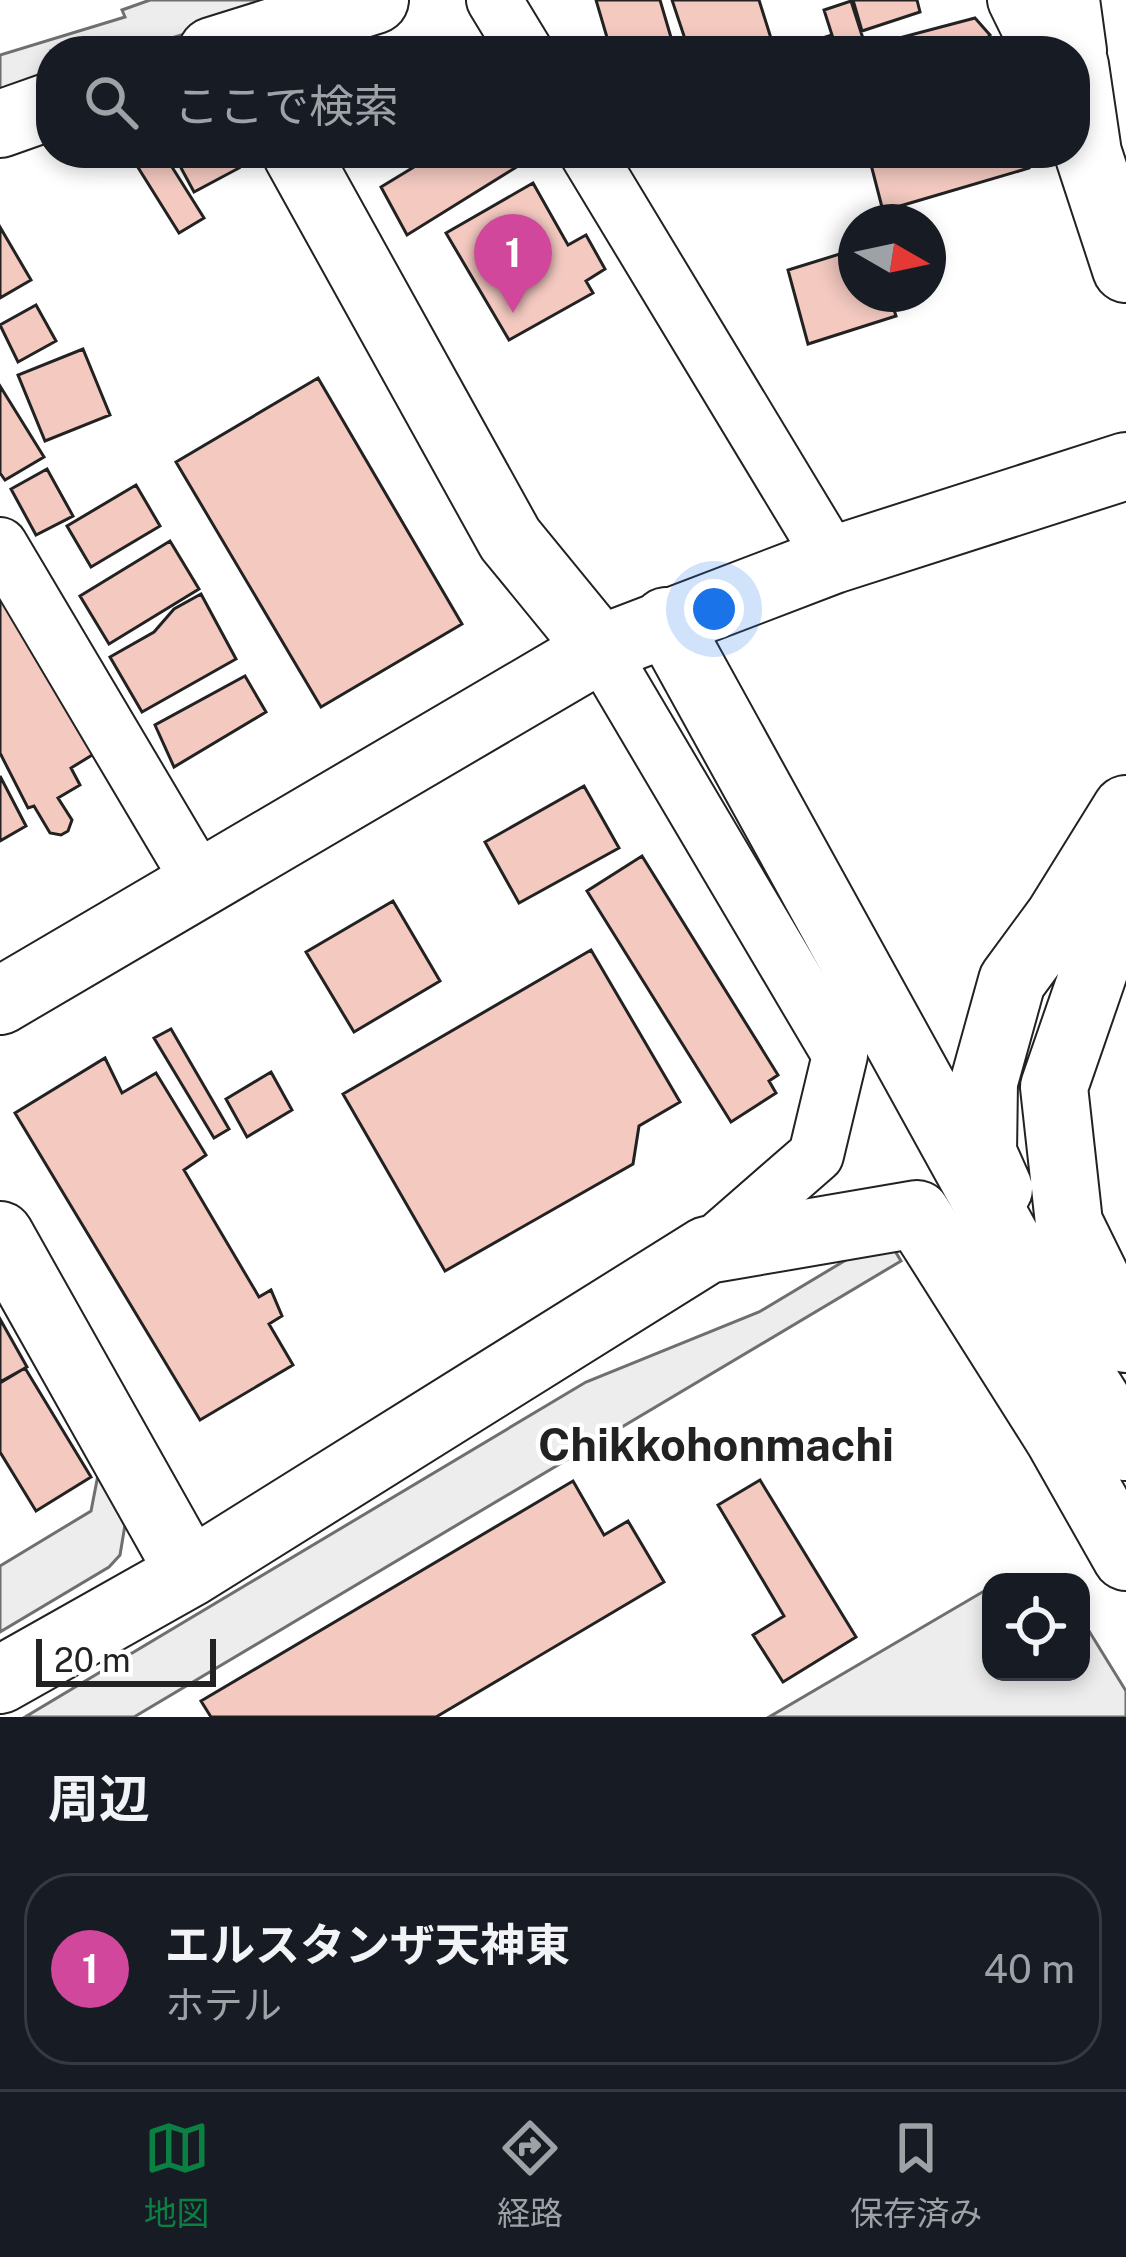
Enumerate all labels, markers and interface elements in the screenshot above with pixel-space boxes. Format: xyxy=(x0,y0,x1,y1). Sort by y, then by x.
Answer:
search box xyxy=(36,36,1090,168)
icon: search xyxy=(78,69,144,135)
text: ここで検索 xyxy=(174,79,399,132)
north arrow xyxy=(838,204,946,312)
pin: 1 xyxy=(474,214,552,313)
your location xyxy=(684,579,744,639)
district label: Chikkohonmachi xyxy=(538,1418,894,1471)
map controls xyxy=(982,1573,1090,1681)
button: locate xyxy=(982,1573,1090,1681)
scale bar xyxy=(36,1633,216,1686)
text: 20 m xyxy=(54,1641,130,1679)
text: 周辺 xyxy=(48,1769,150,1828)
text: エルスタンザ天神東 xyxy=(165,1918,570,1971)
text: 1 xyxy=(82,1946,98,1992)
text: 40 m xyxy=(983,1946,1075,1992)
text: ホテル xyxy=(165,1982,282,2028)
tab: 地図 xyxy=(144,2115,210,2235)
tab: 経路 xyxy=(497,2115,563,2235)
tab: 保存済み xyxy=(850,2115,982,2235)

